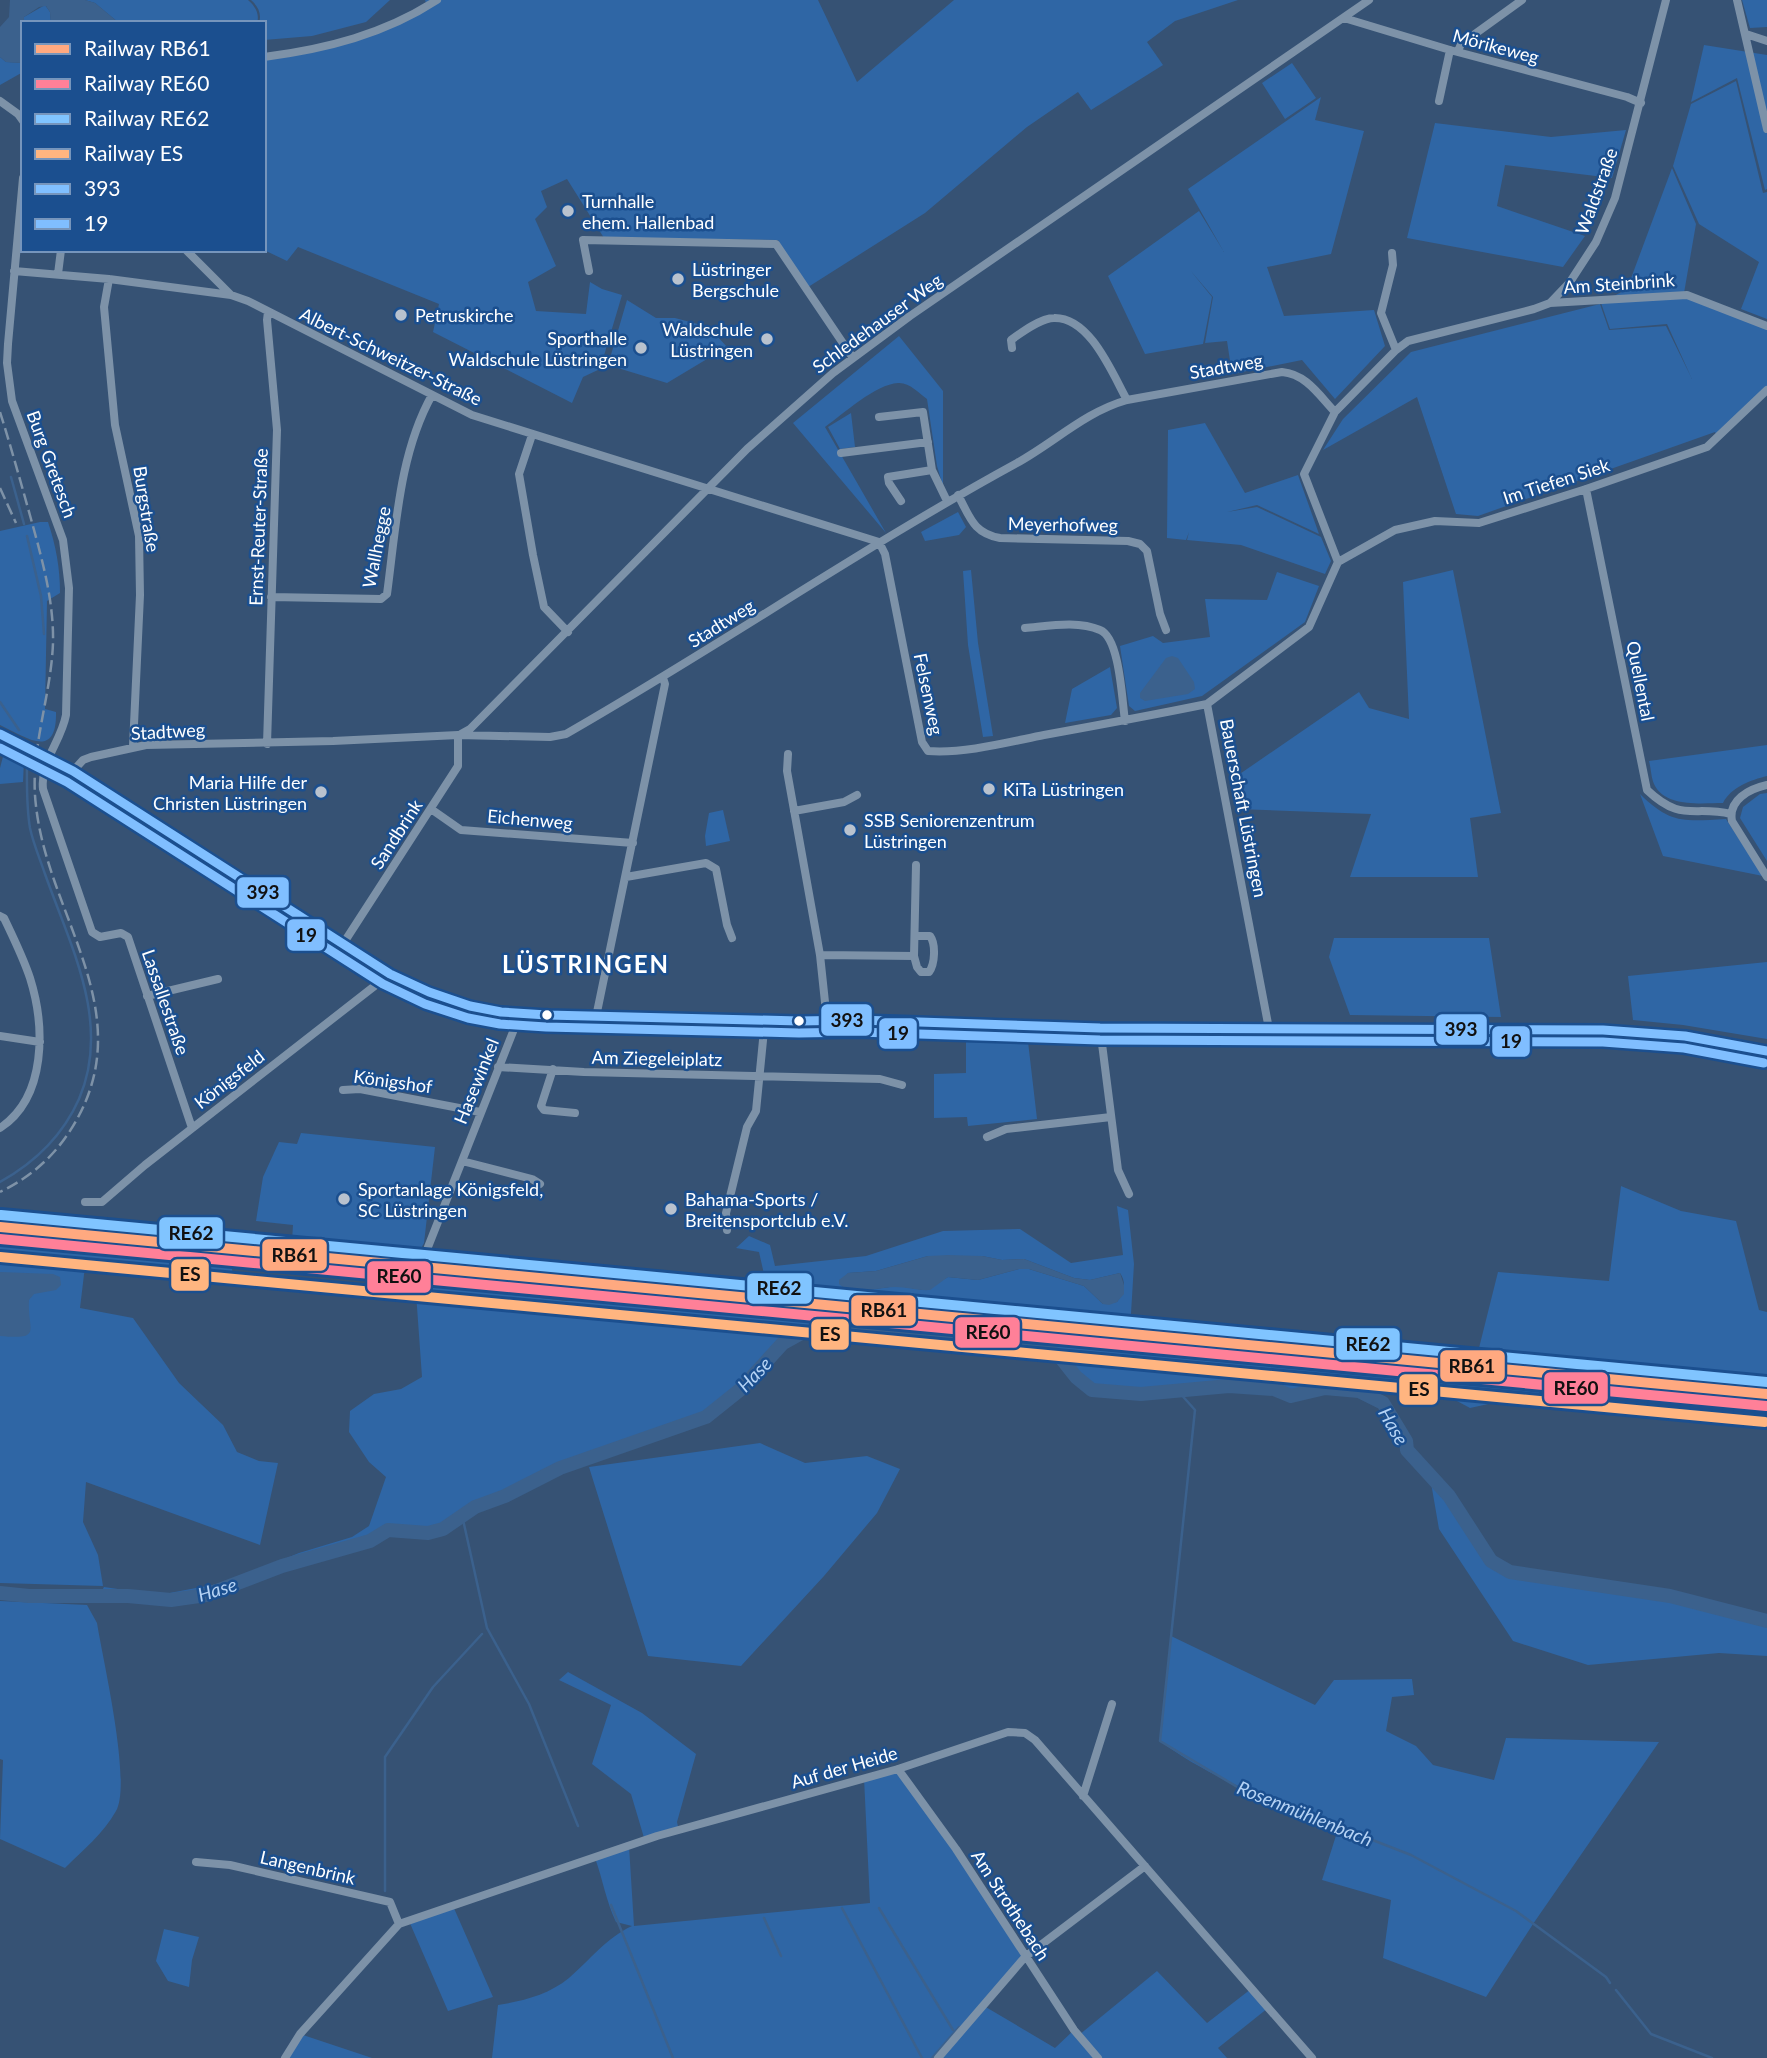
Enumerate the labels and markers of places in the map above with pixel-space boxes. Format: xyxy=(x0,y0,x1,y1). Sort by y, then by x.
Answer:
place label: Turnhalle ehem. Hallenbad xyxy=(582,190,714,233)
marker: Turnhalle ehem. Hallenbad xyxy=(560,203,576,219)
place label: Lüstringer Bergschule xyxy=(692,258,779,301)
marker: Lüstringer Bergschule xyxy=(670,271,686,287)
place label: Petruskirche xyxy=(415,304,513,326)
marker: Petruskirche xyxy=(393,307,409,323)
place label: Waldschule Lüstringen xyxy=(662,318,753,361)
place label: Sporthalle Waldschule Lüstringen xyxy=(449,327,627,370)
marker: Waldschule Lüstringen xyxy=(759,331,775,347)
marker: Sporthalle Waldschule Lüstringen xyxy=(633,340,649,356)
place label: Maria Hilfe der Christen Lüstringen xyxy=(153,771,307,814)
place label: KiTa Lüstringen xyxy=(1003,778,1124,800)
marker: KiTa Lüstringen xyxy=(981,781,997,797)
marker: Maria Hilfe der Christen Lüstringen xyxy=(313,784,329,800)
place label: SSB Seniorenzentrum Lüstringen xyxy=(864,809,1035,852)
marker: SSB Seniorenzentrum Lüstringen xyxy=(842,822,858,838)
unlabelled marker xyxy=(540,1008,554,1022)
unlabelled marker xyxy=(792,1014,806,1028)
place label: Sportanlage Königsfeld, SC Lüstringen xyxy=(358,1178,543,1221)
place label: Bahama-Sports / Breitensportclub e.V. xyxy=(685,1188,849,1231)
marker: Sportanlage Königsfeld, SC Lüstringen xyxy=(336,1191,352,1207)
marker: Bahama-Sports / Breitensportclub e.V. xyxy=(663,1201,679,1217)

